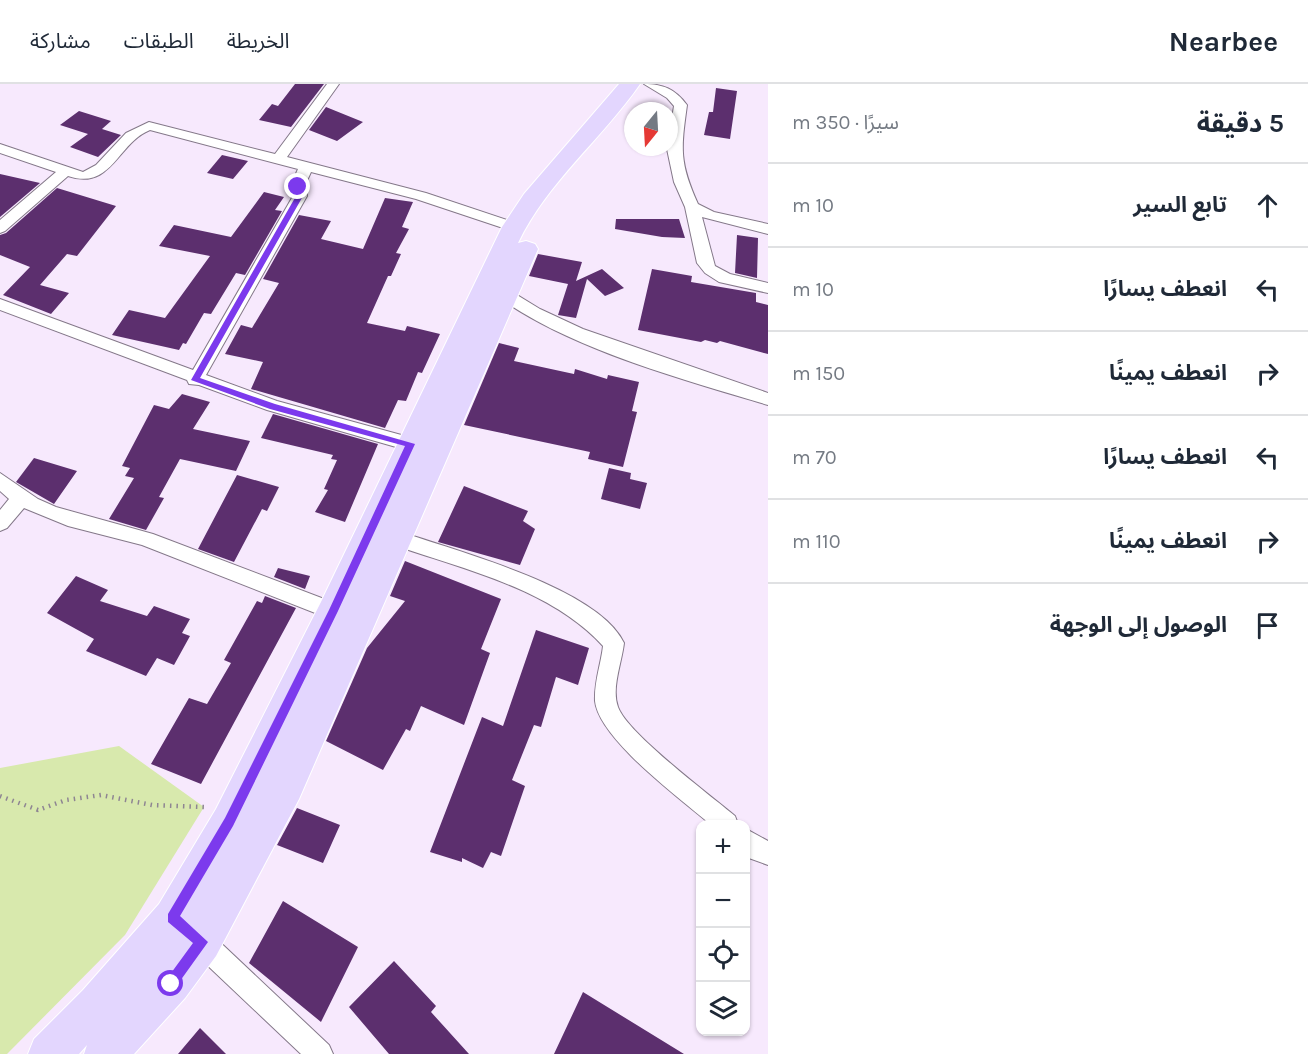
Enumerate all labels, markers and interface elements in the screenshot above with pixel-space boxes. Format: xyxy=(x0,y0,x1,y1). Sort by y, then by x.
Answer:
text: Nearbee xyxy=(1169,25,1278,58)
text: مشاركة xyxy=(30,29,91,53)
text: الطبقات xyxy=(124,29,194,53)
text: الخريطة xyxy=(227,29,290,53)
north arrow xyxy=(624,102,678,156)
text: 5 دقيقة xyxy=(1197,108,1284,139)
text: سيرًا · 350 m xyxy=(792,111,899,134)
route end xyxy=(284,173,310,199)
icon: ahead xyxy=(1251,189,1284,222)
text: تابع السير xyxy=(1133,192,1227,218)
text: 10 m xyxy=(792,194,834,217)
icon: left xyxy=(1251,273,1284,306)
text: انعطف يسارًا xyxy=(1103,276,1227,302)
text: 10 m xyxy=(792,278,834,301)
icon: right xyxy=(1251,357,1284,390)
text: انعطف يمينًا xyxy=(1109,360,1227,386)
text: 150 m xyxy=(792,362,845,385)
icon: left xyxy=(1251,441,1284,474)
text: انعطف يسارًا xyxy=(1103,444,1227,470)
text: 70 m xyxy=(792,446,837,469)
icon: right xyxy=(1251,525,1284,558)
text: انعطف يمينًا xyxy=(1109,528,1227,554)
text: 110 m xyxy=(792,530,841,553)
icon: arrive xyxy=(1251,609,1284,642)
text: الوصول إلى الوجهة xyxy=(1050,612,1227,638)
map controls xyxy=(696,820,750,1036)
button: + xyxy=(696,820,750,874)
button: − xyxy=(696,874,750,928)
button: locate xyxy=(696,928,750,982)
route start xyxy=(157,970,183,996)
button: layers xyxy=(696,982,750,1036)

